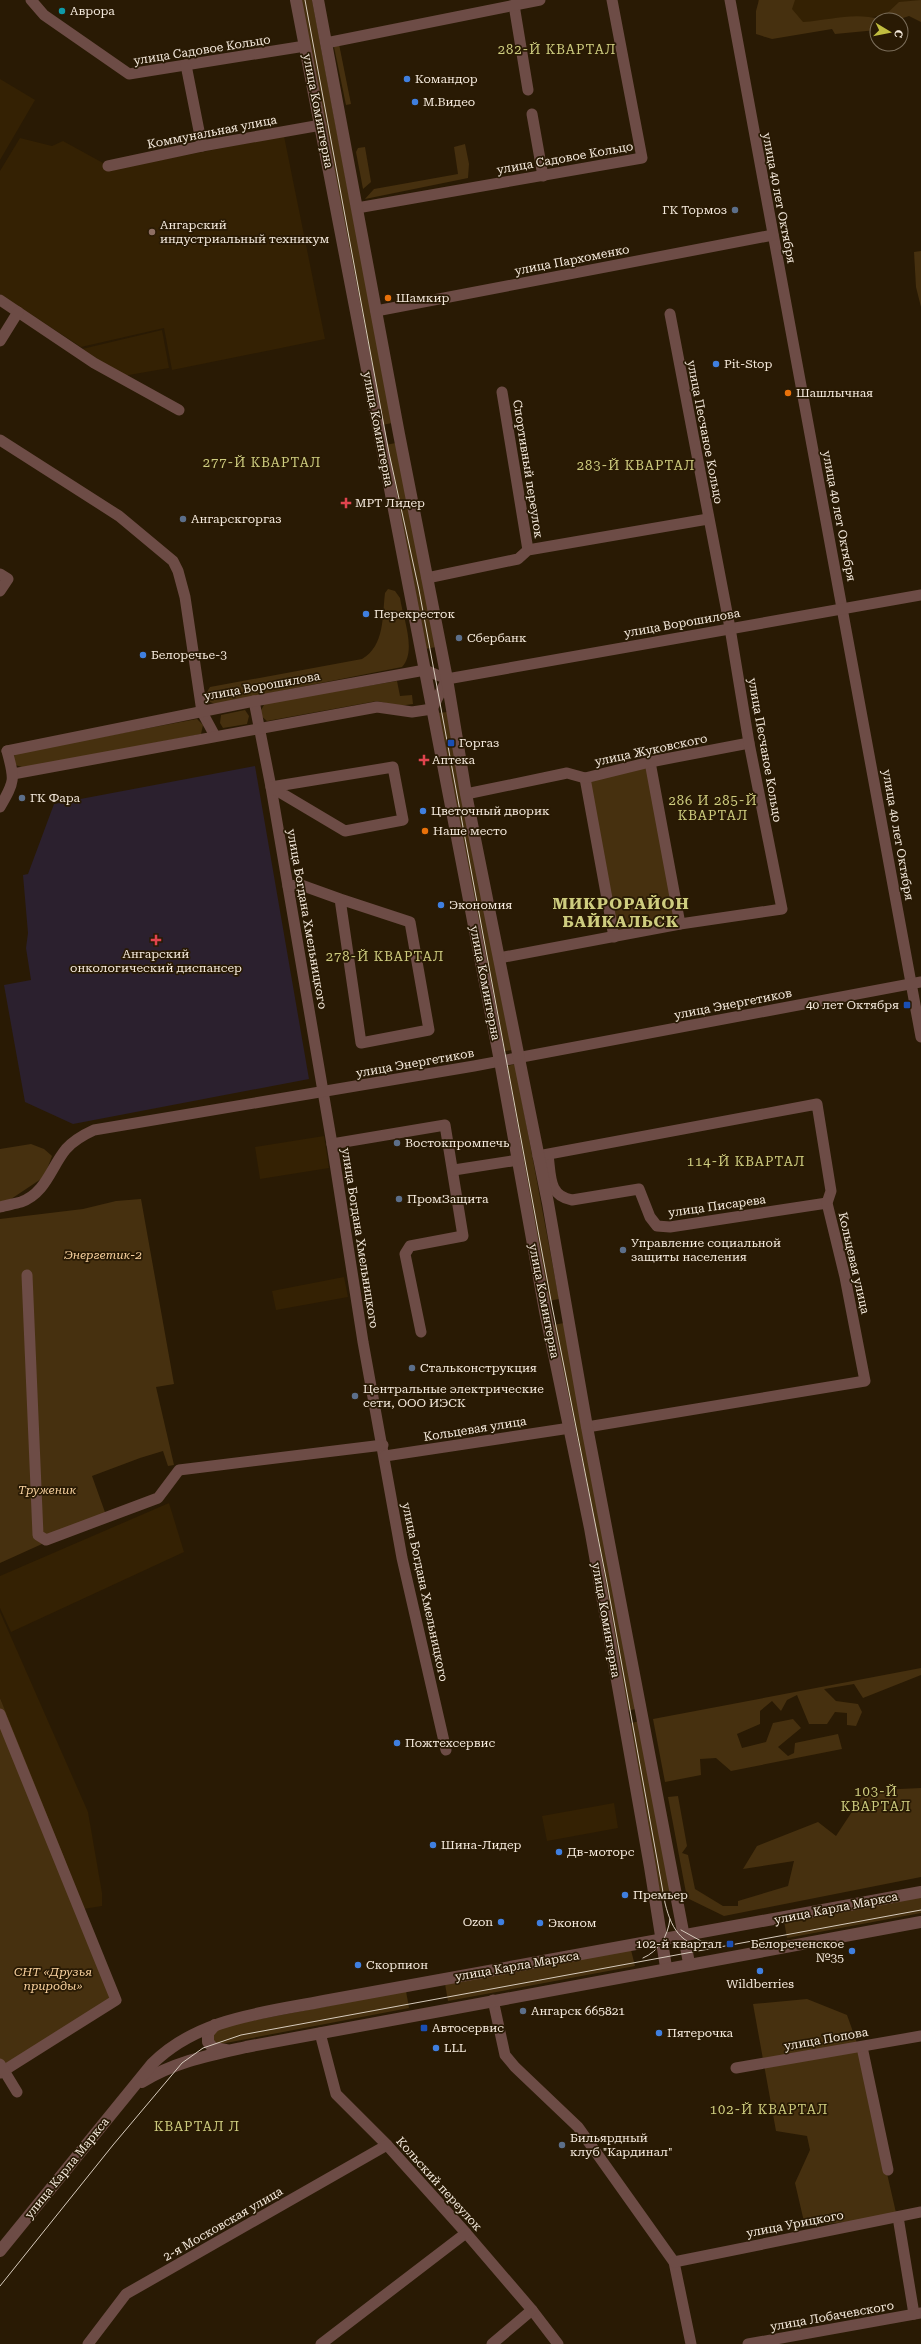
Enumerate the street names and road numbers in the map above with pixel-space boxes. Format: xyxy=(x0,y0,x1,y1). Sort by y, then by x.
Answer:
street label: улица Садовое Кольцо xyxy=(133,32,271,68)
street label: улица Коминтерна xyxy=(300,52,336,170)
street label: Коммунальная улица xyxy=(146,112,278,151)
street label: улица 40 лет Октября xyxy=(759,132,799,265)
street label: улица Садовое Кольцо xyxy=(496,139,634,177)
street label: улица Пархоменко xyxy=(513,242,631,278)
street label: улица Песчаное Кольцо xyxy=(684,359,726,505)
street label: улица Коминтерна xyxy=(360,370,396,488)
street label: Спортивный переулок xyxy=(510,399,546,540)
street label: улица 40 лет Октября xyxy=(819,450,859,583)
street label: улица Ворошилова xyxy=(623,606,742,640)
street label: улица Ворошилова xyxy=(203,669,322,703)
street label: улица Песчаное Кольцо xyxy=(745,677,785,823)
street label: улица Жуковского xyxy=(593,731,709,769)
street label: улица 40 лет Октября xyxy=(880,768,916,902)
street label: улица Богдана Хмельницкого xyxy=(284,828,330,1010)
street label: улица Коминтерна xyxy=(467,924,503,1042)
street label: улица Энергетиков xyxy=(673,986,793,1022)
street label: улица Энергетиков xyxy=(355,1046,475,1080)
street label: улица Богдана Хмельницкого xyxy=(339,1147,381,1329)
street label: улица Писарева xyxy=(667,1192,767,1220)
street label: Кольцевая улица xyxy=(835,1211,873,1316)
street label: улица Коминтерна xyxy=(526,1242,562,1360)
street label: Кольцевая улица xyxy=(423,1414,528,1444)
street label: улица Богдана Хмельницкого xyxy=(399,1501,451,1683)
street label: улица Коминтерна xyxy=(589,1561,623,1679)
street label: улица Карла Маркса xyxy=(773,1889,900,1927)
street label: улица Карла Маркса xyxy=(454,1948,581,1984)
street label: улица Попова xyxy=(783,2025,870,2053)
street label: улица Карла Маркса xyxy=(22,2114,112,2221)
street label: Кольский переулок xyxy=(393,2134,485,2234)
street label: 2-я Московская улица xyxy=(161,2184,286,2264)
street label: улица Урицкого xyxy=(745,2208,845,2240)
street label: улица Лобачевского xyxy=(769,2298,895,2334)

